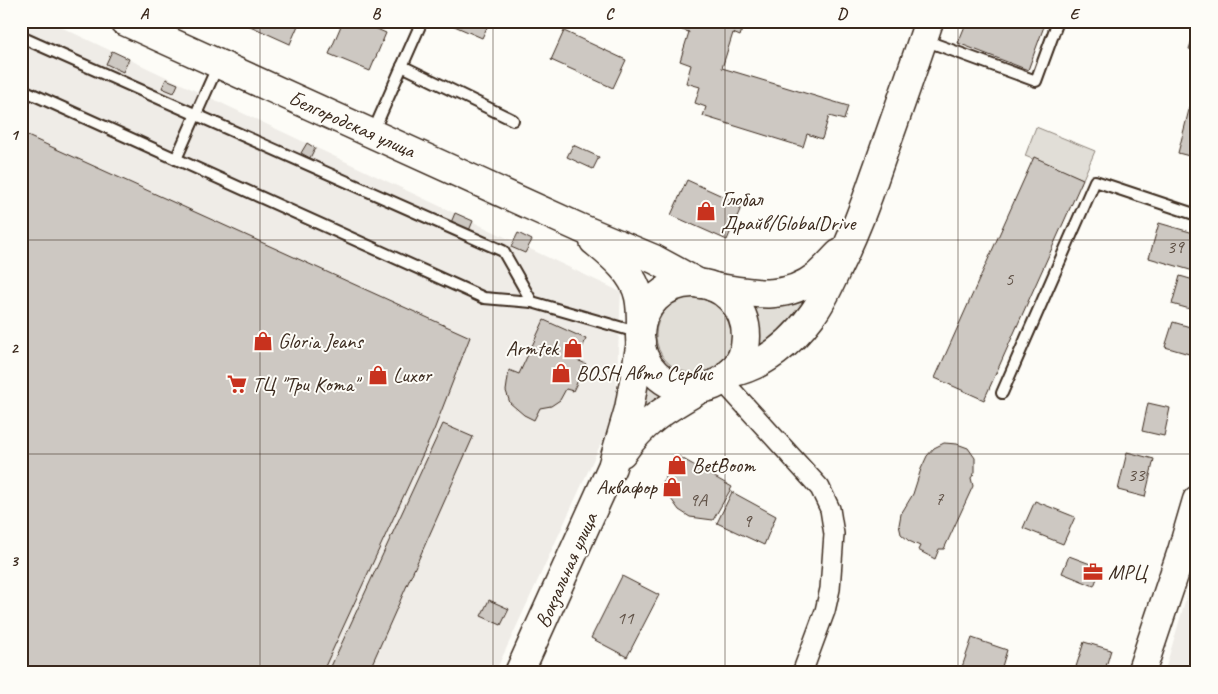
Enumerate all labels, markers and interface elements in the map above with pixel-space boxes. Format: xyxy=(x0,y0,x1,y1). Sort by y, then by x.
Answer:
text: A xyxy=(140,4,150,24)
text: B xyxy=(372,4,382,24)
text: C xyxy=(605,4,615,24)
text: D xyxy=(837,4,848,24)
text: E xyxy=(1070,4,1081,24)
street label: Белгородская улица xyxy=(285,85,421,164)
text: 1 xyxy=(10,125,19,145)
place label: Глобал Драйв/GlobalDrive xyxy=(721,186,857,236)
shop icon: Глобал Драйв/GlobalDrive xyxy=(695,200,717,222)
house number: 39 xyxy=(1166,235,1185,259)
house number: 5 xyxy=(1005,267,1015,291)
place label: Gloria Jeans xyxy=(278,328,364,354)
shop icon: Gloria Jeans xyxy=(252,330,274,352)
place label: Armtek xyxy=(506,335,560,361)
shop icon: Armtek xyxy=(562,337,584,359)
text: 2 xyxy=(10,338,19,358)
place label: BOSH Авто Сервис xyxy=(576,360,714,386)
place label: Luxor xyxy=(393,362,433,388)
shop icon: BOSH Авто Сервис xyxy=(550,362,572,384)
shop icon: Luxor xyxy=(367,364,389,386)
place label: ТЦ "Три Кота" xyxy=(252,371,362,397)
supermarket icon: ТЦ "Три Кота" xyxy=(226,373,248,395)
place label: BetBoom xyxy=(692,452,756,478)
shop icon: BetBoom xyxy=(666,454,688,476)
house number: 33 xyxy=(1127,463,1146,487)
place label: Аквафор xyxy=(596,474,658,500)
shop icon: Аквафор xyxy=(661,476,683,498)
house number: 7 xyxy=(935,487,945,511)
house number: 9А xyxy=(689,488,709,512)
street label: Вокзальная улица xyxy=(529,507,604,632)
house number: 9 xyxy=(743,509,753,533)
text: 3 xyxy=(10,551,19,571)
place label: МРЦ xyxy=(1108,559,1149,585)
office icon: МРЦ xyxy=(1082,561,1104,583)
house number: 11 xyxy=(616,606,635,630)

